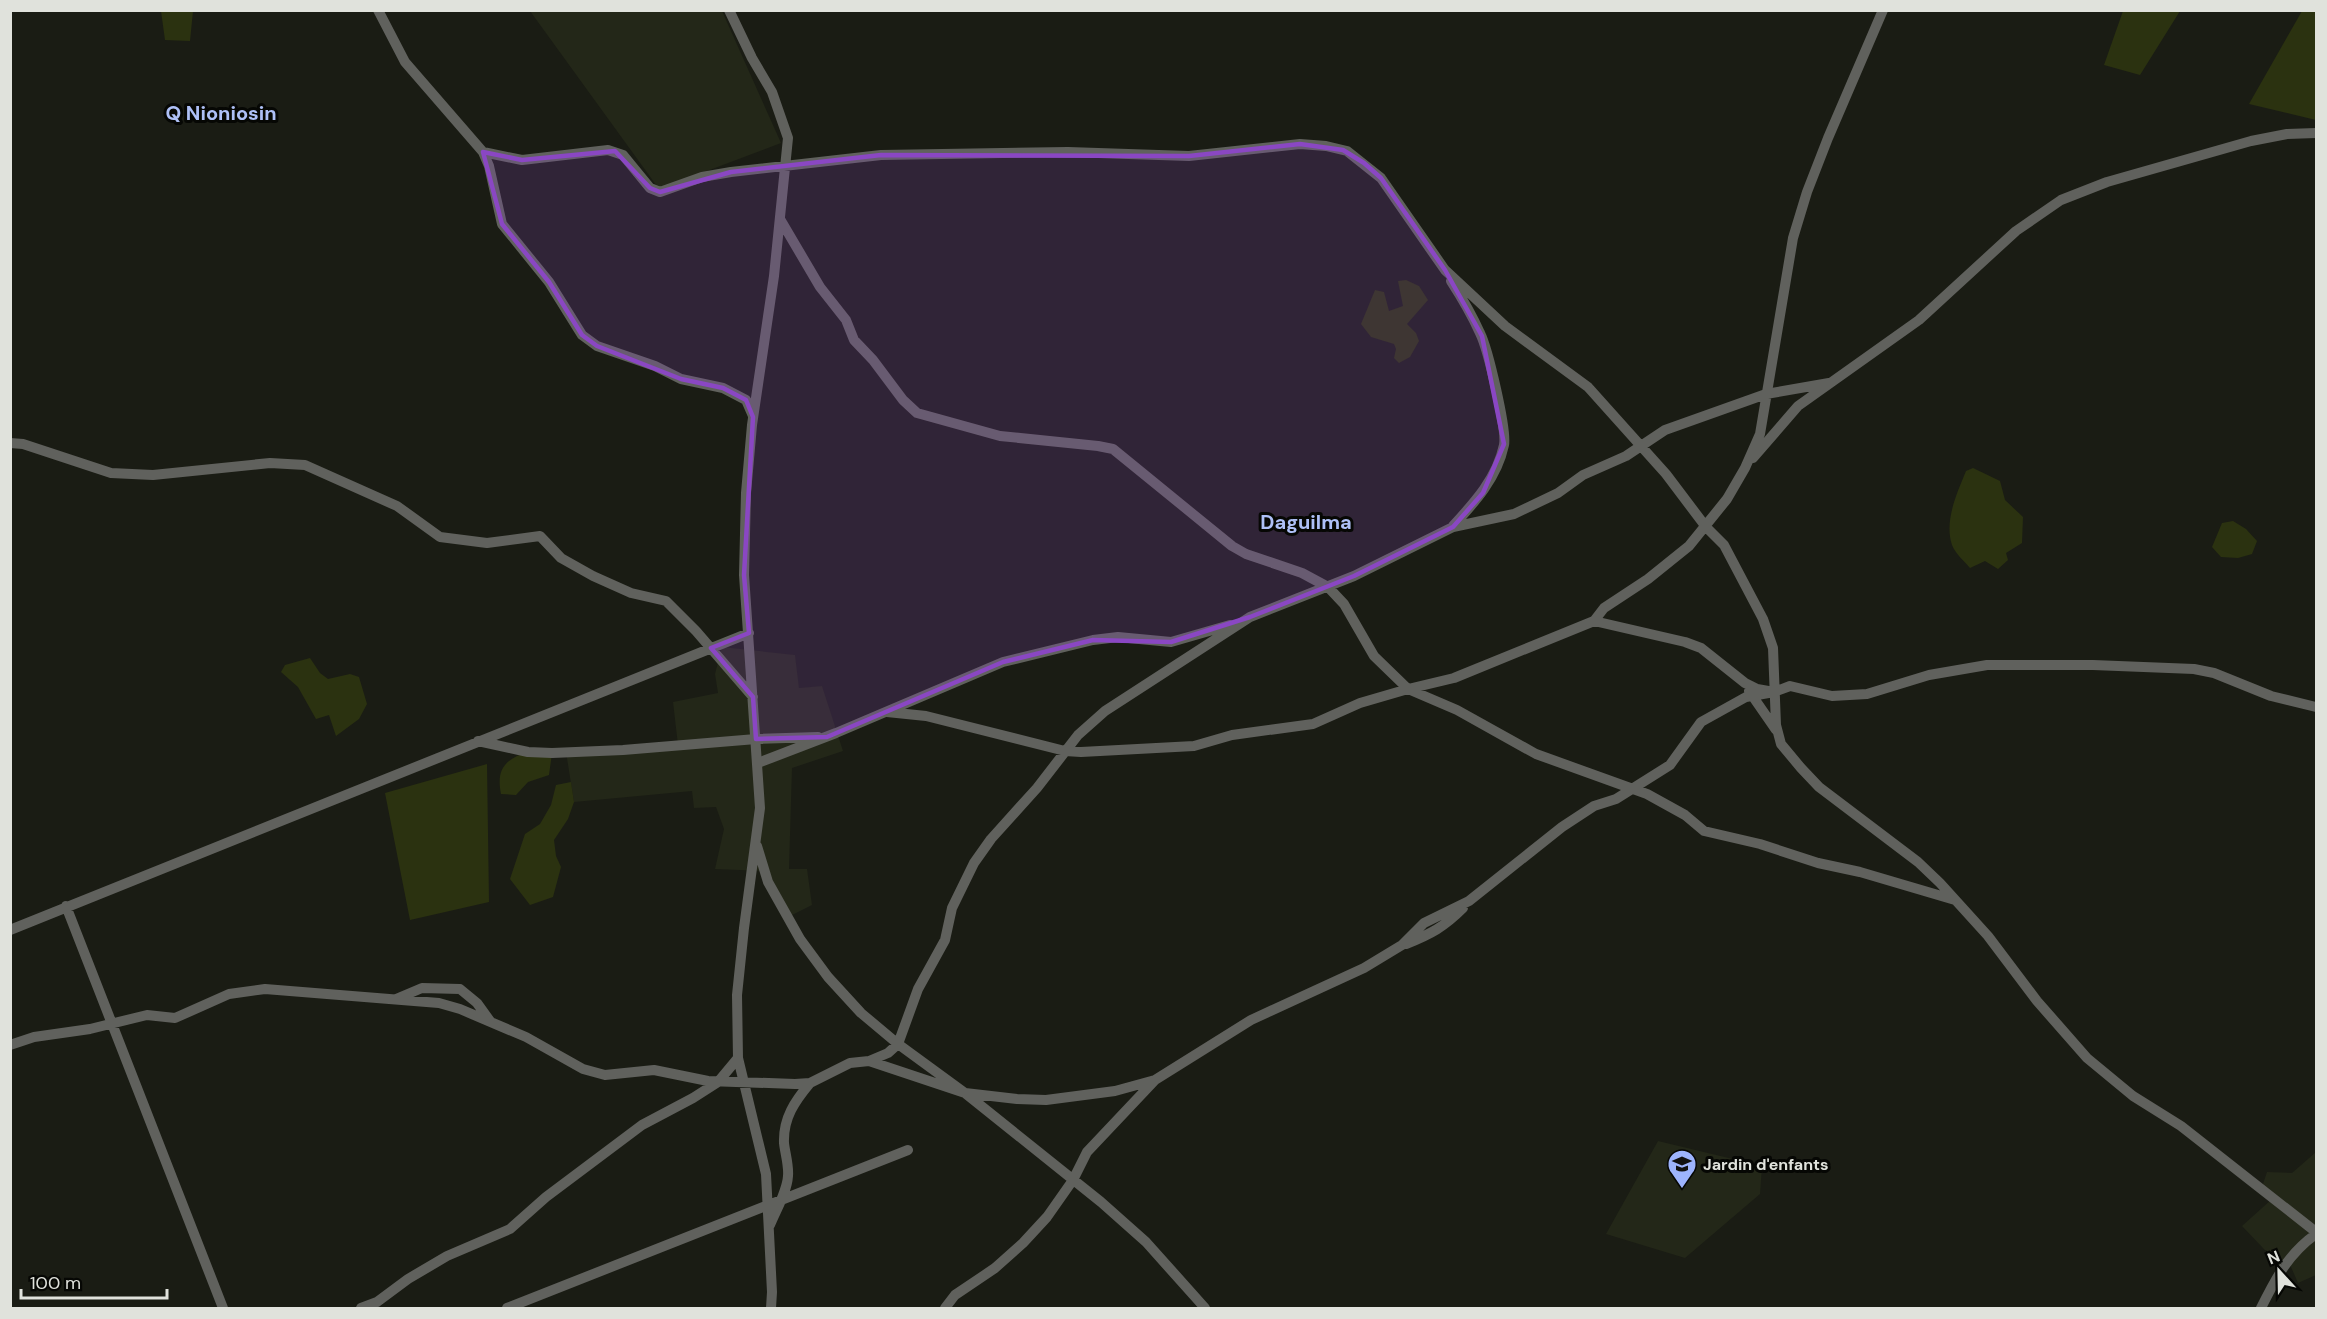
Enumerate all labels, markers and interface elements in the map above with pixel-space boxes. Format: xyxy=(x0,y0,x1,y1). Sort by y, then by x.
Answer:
district label: Q Nioniosin xyxy=(165,100,277,126)
district label: Daguilma xyxy=(1260,509,1352,535)
school or university icon: Jardin d'enfants xyxy=(1666,1148,1698,1190)
place label: Jardin d'enfants xyxy=(1703,1154,1829,1175)
north arrow xyxy=(2249,1241,2309,1301)
text: N xyxy=(2264,1246,2283,1269)
scale bar xyxy=(21,1262,166,1300)
text: 100 m xyxy=(30,1271,81,1295)

